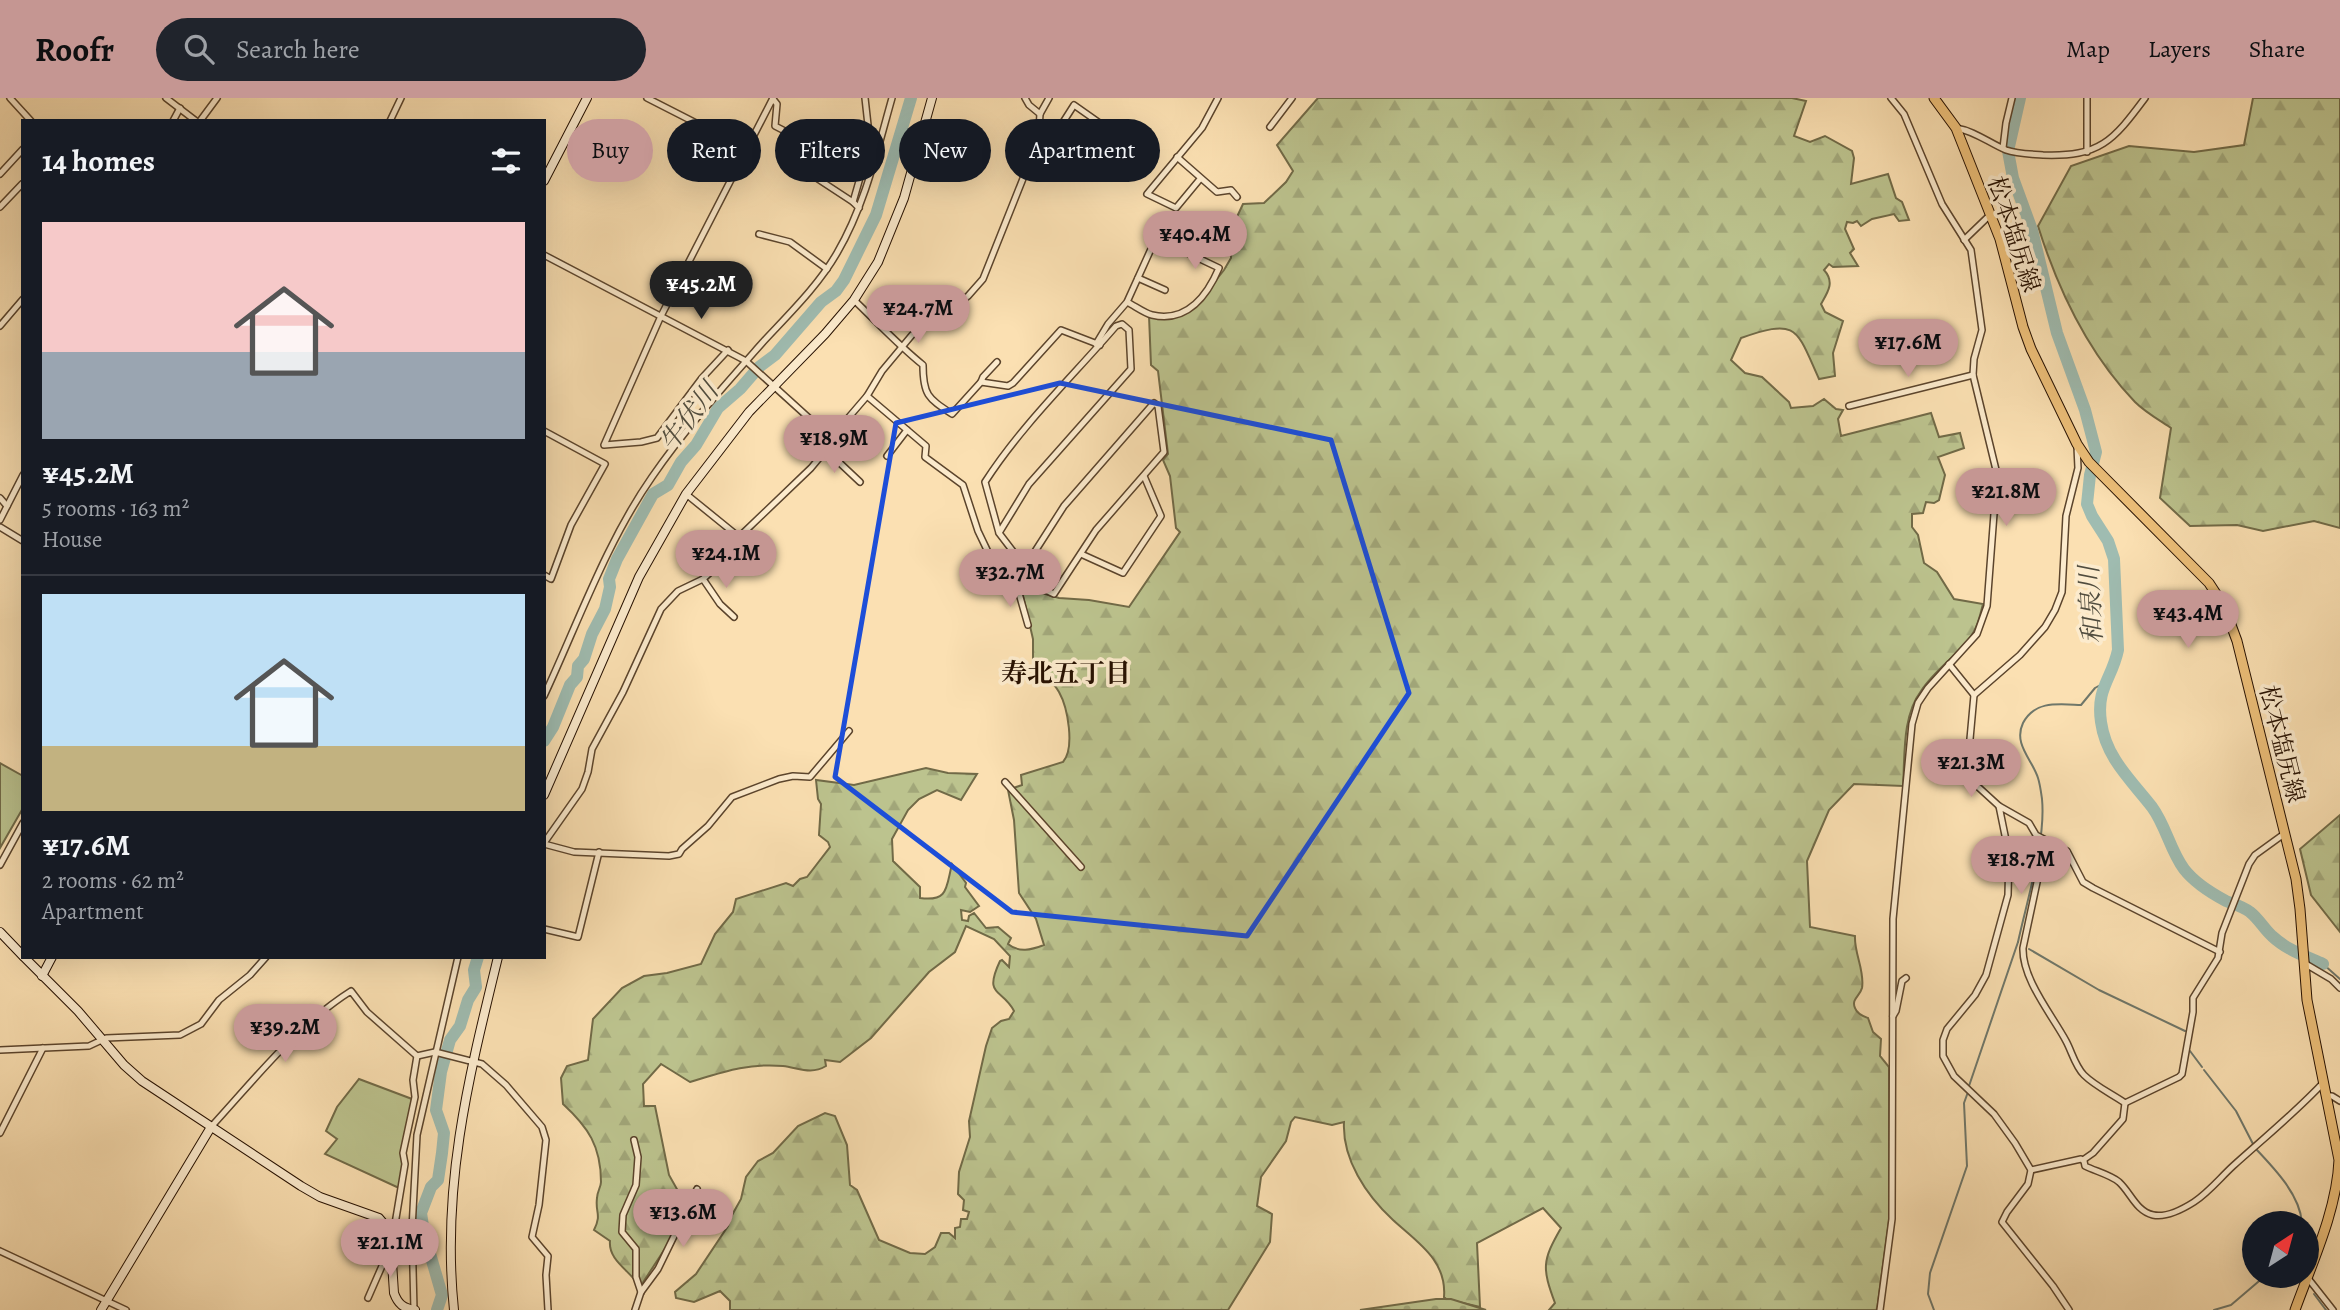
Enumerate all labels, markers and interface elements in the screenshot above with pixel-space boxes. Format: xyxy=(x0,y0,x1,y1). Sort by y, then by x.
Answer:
search box xyxy=(156,18,646,81)
text: Roofr xyxy=(35,27,114,72)
icon: search xyxy=(180,30,218,68)
text: Search here xyxy=(236,32,360,67)
text: Map xyxy=(2066,33,2110,65)
text: Layers xyxy=(2148,33,2211,65)
text: Share xyxy=(2249,33,2305,65)
chip: Buy xyxy=(567,119,653,182)
chip: Rent xyxy=(667,119,761,182)
chip: Filters xyxy=(775,119,885,182)
chip: New xyxy=(899,119,991,182)
chip: Apartment xyxy=(1005,119,1160,182)
text: 14 homes xyxy=(42,141,155,181)
icon: filters xyxy=(487,142,525,180)
street label: 松本塩尻線 xyxy=(1980,172,2048,296)
pin: ¥40.4M xyxy=(1138,212,1252,271)
text: ¥40.4M xyxy=(1159,218,1231,249)
pin: ¥45.2M xyxy=(644,262,758,321)
icon: home xyxy=(221,268,347,394)
text: ¥45.2M xyxy=(666,268,736,299)
pin: ¥24.7M xyxy=(861,286,975,345)
text: ¥24.7M xyxy=(883,292,953,323)
pin: ¥17.6M xyxy=(1851,320,1965,379)
text: ¥17.6M xyxy=(1874,326,1942,357)
water label: 牛伏川 xyxy=(652,373,728,459)
pin: ¥18.9M xyxy=(777,416,891,475)
text: ¥18.9M xyxy=(800,422,868,453)
text: ¥45.2M xyxy=(42,453,134,493)
pin: ¥21.8M xyxy=(1949,468,2063,528)
text: ¥21.8M xyxy=(1971,475,2041,506)
text: 5 rooms · 163 m² xyxy=(42,493,189,524)
text: House xyxy=(42,524,102,555)
pin: ¥24.1M xyxy=(669,531,783,590)
text: ¥24.1M xyxy=(691,537,761,568)
pin: ¥32.7M xyxy=(953,550,1067,609)
text: ¥32.7M xyxy=(975,556,1045,587)
water label: 和泉川 xyxy=(2071,562,2111,645)
pin: ¥43.4M xyxy=(2131,590,2245,650)
text: ¥43.4M xyxy=(2153,597,2223,628)
icon: home xyxy=(221,640,347,766)
district label: 寿北五丁目 xyxy=(1001,656,1131,691)
street label: 松本塩尻線 xyxy=(2252,682,2312,806)
pin: ¥21.3M xyxy=(1914,740,2028,799)
text: ¥21.3M xyxy=(1937,746,2005,777)
text: ¥17.6M xyxy=(42,825,130,865)
pin: ¥18.7M xyxy=(1964,836,2078,896)
text: ¥18.7M xyxy=(1987,843,2055,874)
text: 2 rooms · 62 m² xyxy=(42,865,184,896)
text: Apartment xyxy=(42,896,144,927)
pin: ¥39.2M xyxy=(228,1004,342,1064)
text: ¥39.2M xyxy=(250,1011,320,1042)
pin: ¥13.6M xyxy=(626,1190,740,1249)
text: ¥13.6M xyxy=(649,1196,717,1227)
north arrow xyxy=(2242,1211,2319,1288)
map controls xyxy=(2242,1211,2319,1288)
pin: ¥21.1M xyxy=(333,1220,447,1279)
text: ¥21.1M xyxy=(357,1226,423,1257)

